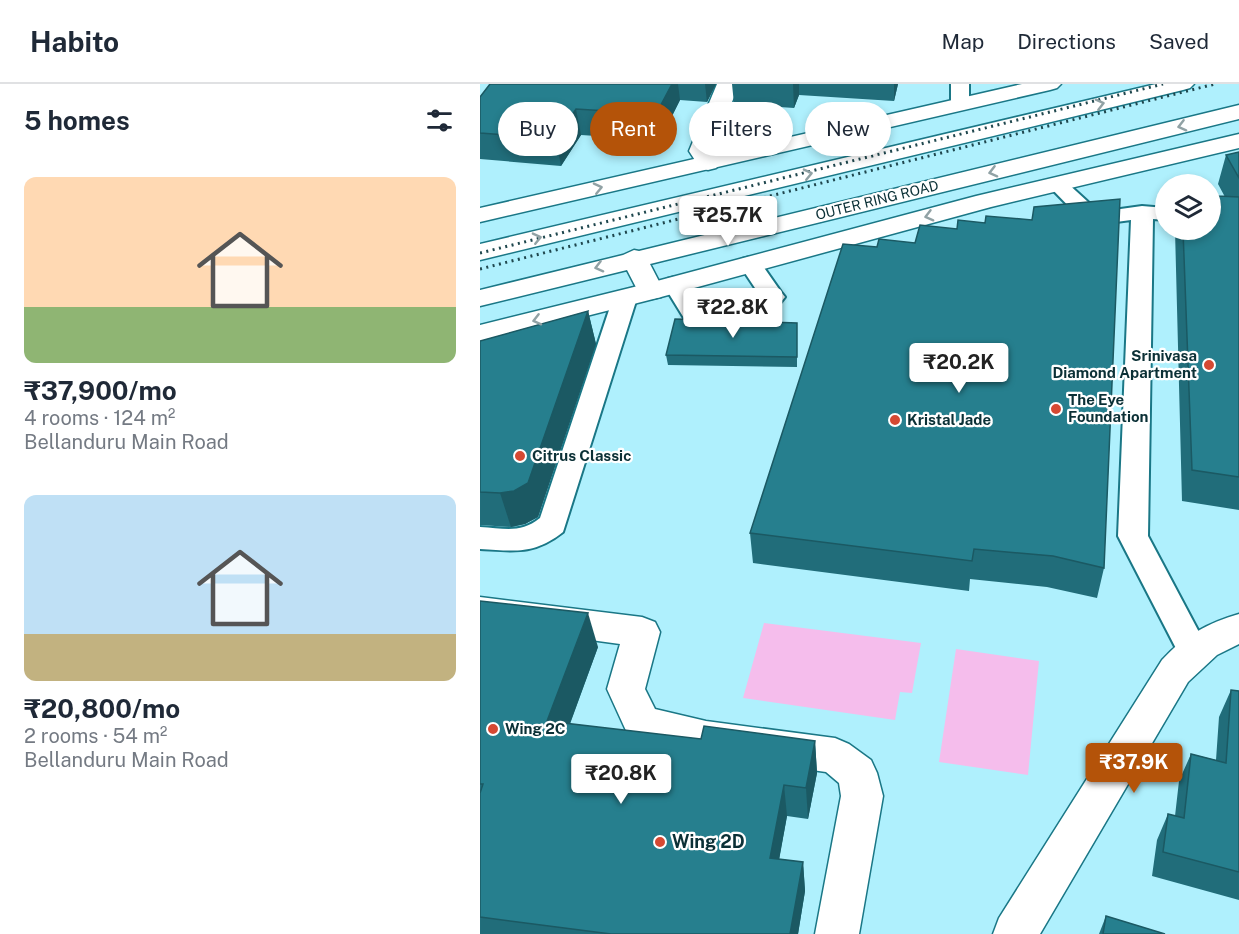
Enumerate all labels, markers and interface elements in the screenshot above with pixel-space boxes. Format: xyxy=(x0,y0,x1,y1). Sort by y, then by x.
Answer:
text: Habito xyxy=(30,25,119,58)
text: Map xyxy=(942,29,984,54)
text: Directions xyxy=(1017,29,1116,54)
text: Saved xyxy=(1149,29,1209,54)
one-way arrow xyxy=(1095,98,1105,111)
chip: Buy xyxy=(498,102,578,156)
chip: Rent xyxy=(590,102,677,156)
chip: Filters xyxy=(689,102,793,156)
chip: New xyxy=(805,102,891,156)
icon: filters xyxy=(423,104,456,137)
text: 5 homes xyxy=(24,105,130,136)
one-way arrow xyxy=(1177,118,1187,131)
one-way arrow xyxy=(988,164,998,177)
one-way arrow xyxy=(803,168,813,181)
map controls xyxy=(1155,174,1221,240)
button: layers xyxy=(1155,174,1221,240)
street label: OUTER RING ROAD xyxy=(814,177,940,223)
one-way arrow xyxy=(593,183,603,196)
pin: ₹25.7K xyxy=(679,196,777,247)
text: ₹25.7K xyxy=(693,203,763,227)
one-way arrow xyxy=(924,209,935,221)
icon: home xyxy=(186,216,294,324)
one-way arrow xyxy=(532,233,542,246)
one-way arrow xyxy=(594,260,604,273)
pin: ₹22.8K xyxy=(684,288,782,339)
text: ₹22.8K xyxy=(697,295,769,319)
one-way arrow xyxy=(533,312,543,325)
pin: ₹20.2K xyxy=(910,343,1008,394)
place label: Srinivasa Diamond Apartment xyxy=(1052,347,1197,381)
text: ₹20.2K xyxy=(923,350,995,374)
marker: Srinivasa Diamond Apartment xyxy=(1202,358,1216,372)
text: ₹37,900/mo xyxy=(24,375,177,406)
place label: The Eye Foundation xyxy=(1068,391,1149,425)
marker: The Eye Foundation xyxy=(1049,402,1063,416)
text: 4 rooms · 124 m² xyxy=(24,406,175,430)
place label: Kristal Jade xyxy=(907,411,991,428)
marker: Kristal Jade xyxy=(888,413,902,427)
text: Bellanduru Main Road xyxy=(24,430,229,454)
place label: Citrus Classic xyxy=(532,447,631,464)
marker: Citrus Classic xyxy=(513,449,527,463)
icon: home xyxy=(186,534,294,642)
text: ₹20,800/mo xyxy=(24,693,180,724)
place label: Wing 2C xyxy=(505,720,566,737)
marker: Wing 2C xyxy=(486,722,500,736)
text: 2 rooms · 54 m² xyxy=(24,724,167,748)
pin: ₹37.9K xyxy=(1085,743,1183,794)
text: Bellanduru Main Road xyxy=(24,748,229,772)
text: ₹37.9K xyxy=(1100,750,1168,774)
pin: ₹20.8K xyxy=(572,754,670,805)
text: ₹20.8K xyxy=(585,761,657,785)
place label: Wing 2D xyxy=(672,831,745,852)
marker: Wing 2D xyxy=(653,835,667,849)

